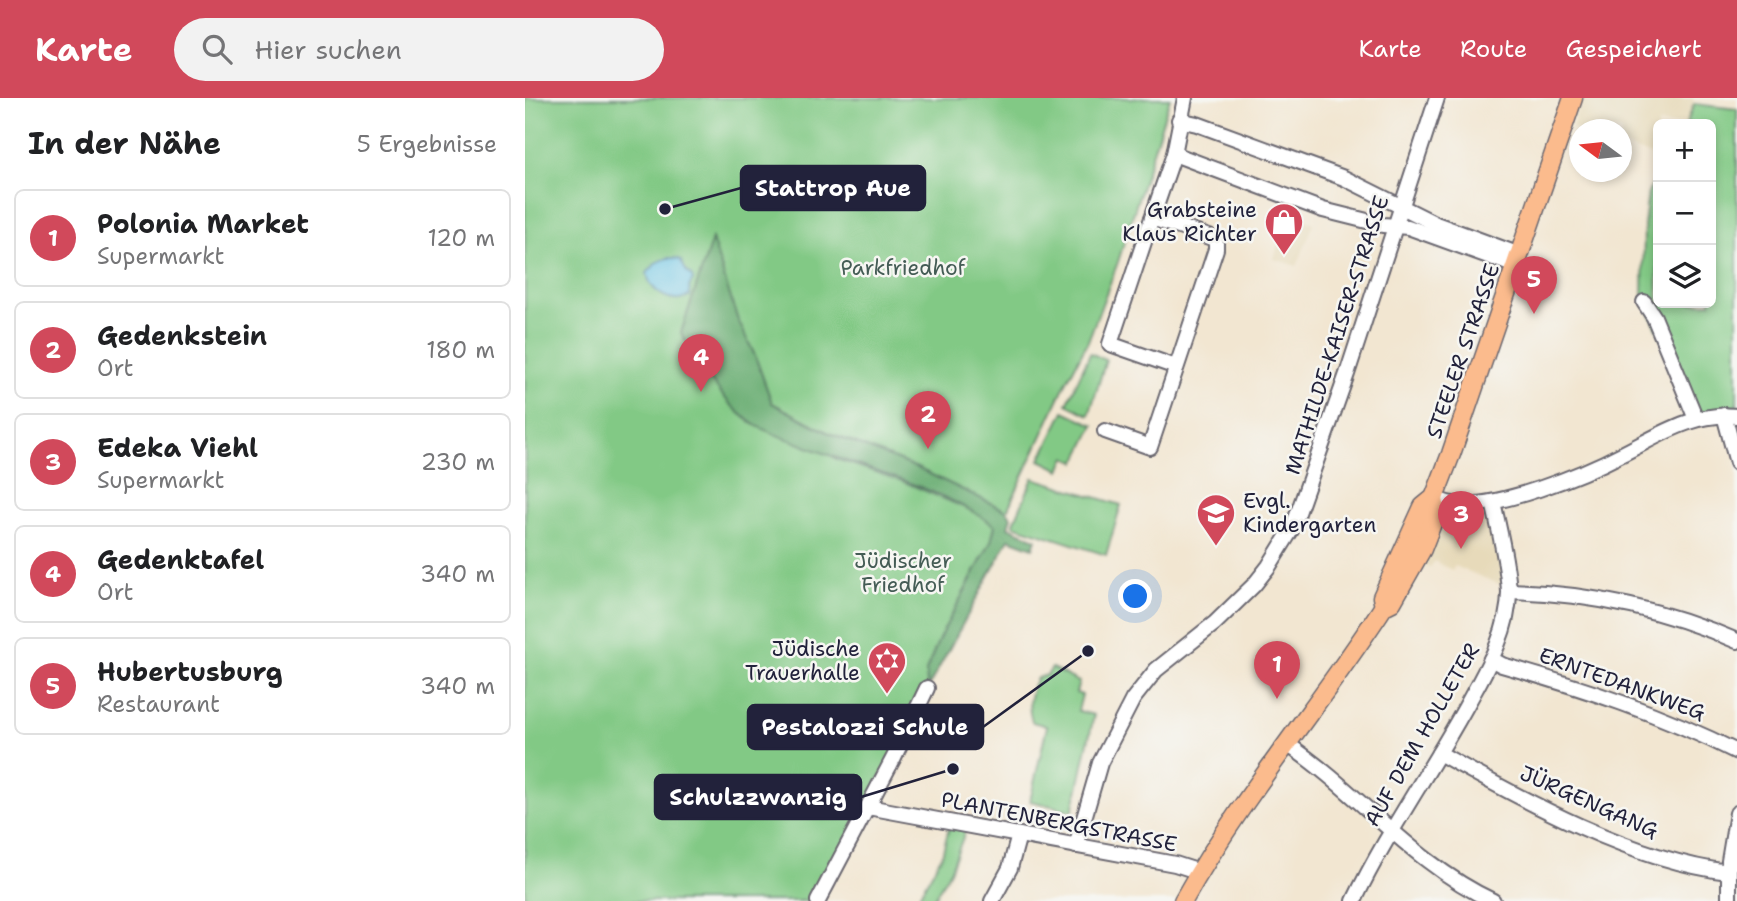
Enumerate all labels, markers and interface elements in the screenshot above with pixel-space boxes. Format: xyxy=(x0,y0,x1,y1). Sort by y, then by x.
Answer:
search box xyxy=(174,18,664,81)
text: Karte xyxy=(35,27,132,72)
icon: search xyxy=(198,30,236,68)
text: Hier suchen xyxy=(254,32,402,67)
text: Karte xyxy=(1358,33,1422,65)
text: Route xyxy=(1460,33,1527,65)
text: Gespeichert xyxy=(1565,33,1702,65)
north arrow xyxy=(1569,119,1632,182)
map controls xyxy=(1653,119,1716,308)
button: + xyxy=(1653,119,1716,182)
text: In der Nähe xyxy=(28,123,221,164)
text: 5 Ergebnisse xyxy=(357,129,497,159)
callout: Stattrop Aue xyxy=(741,166,925,210)
text: Stattrop Aue xyxy=(755,173,911,203)
button: − xyxy=(1653,182,1716,245)
street label: MATHILDE-KAISER-STRASSE xyxy=(1279,192,1395,478)
place label: Grabsteine Klaus Richter xyxy=(1122,196,1257,248)
shop icon: Grabsteine Klaus Richter xyxy=(1263,201,1305,256)
text: Polonia Market xyxy=(97,206,309,241)
text: 1 xyxy=(48,223,58,253)
text: 120 m xyxy=(427,223,495,253)
text: Supermarkt xyxy=(97,241,225,271)
button: layers xyxy=(1653,245,1716,308)
park label: Parkfriedhof xyxy=(841,254,966,282)
pin: 5 xyxy=(1511,256,1557,314)
street label: STEELER STRASSE xyxy=(1420,260,1506,442)
text: Gedenkstein xyxy=(97,318,267,353)
pin: 4 xyxy=(678,334,724,392)
text: 2 xyxy=(45,335,61,365)
text: 180 m xyxy=(426,335,495,365)
text: Ort xyxy=(97,353,134,383)
pin: 2 xyxy=(905,391,951,449)
text: Edeka Viehl xyxy=(97,430,258,465)
text: 3 xyxy=(45,447,61,477)
text: 230 m xyxy=(421,447,495,477)
text: Supermarkt xyxy=(97,465,225,495)
place label: Evgl. Kindergarten xyxy=(1243,487,1376,539)
pin: 3 xyxy=(1438,491,1484,549)
school or university icon: Evgl. Kindergarten xyxy=(1195,492,1237,547)
text: Gedenktafel xyxy=(97,542,264,577)
park label: Jüdischer Friedhof xyxy=(854,547,952,599)
text: 4 xyxy=(45,559,61,589)
text: 340 m xyxy=(420,559,495,589)
text: Ort xyxy=(97,577,134,607)
your location xyxy=(1118,579,1152,613)
place label: Jüdische Trauerhalle xyxy=(745,635,860,687)
street label: AUF DEM HOLLETER xyxy=(1358,638,1486,832)
synagogue icon: Jüdische Trauerhalle xyxy=(866,640,908,695)
pin: 1 xyxy=(1254,641,1300,699)
street label: ERNTEDANKWEG xyxy=(1535,641,1709,727)
text: Hubertusburg xyxy=(97,654,283,689)
text: 5 xyxy=(46,671,60,701)
text: 340 m xyxy=(420,671,495,701)
text: Restaurant xyxy=(97,689,220,719)
callout: Pestalozzi Schule xyxy=(748,705,983,749)
text: Pestalozzi Schule xyxy=(761,712,969,742)
street label: JÜRGENGANG xyxy=(1515,759,1663,845)
callout: Schulzzwanzig xyxy=(655,775,861,819)
text: Schulzzwanzig xyxy=(669,782,847,812)
street label: PLANTENBERGSTRASSE xyxy=(939,785,1179,859)

